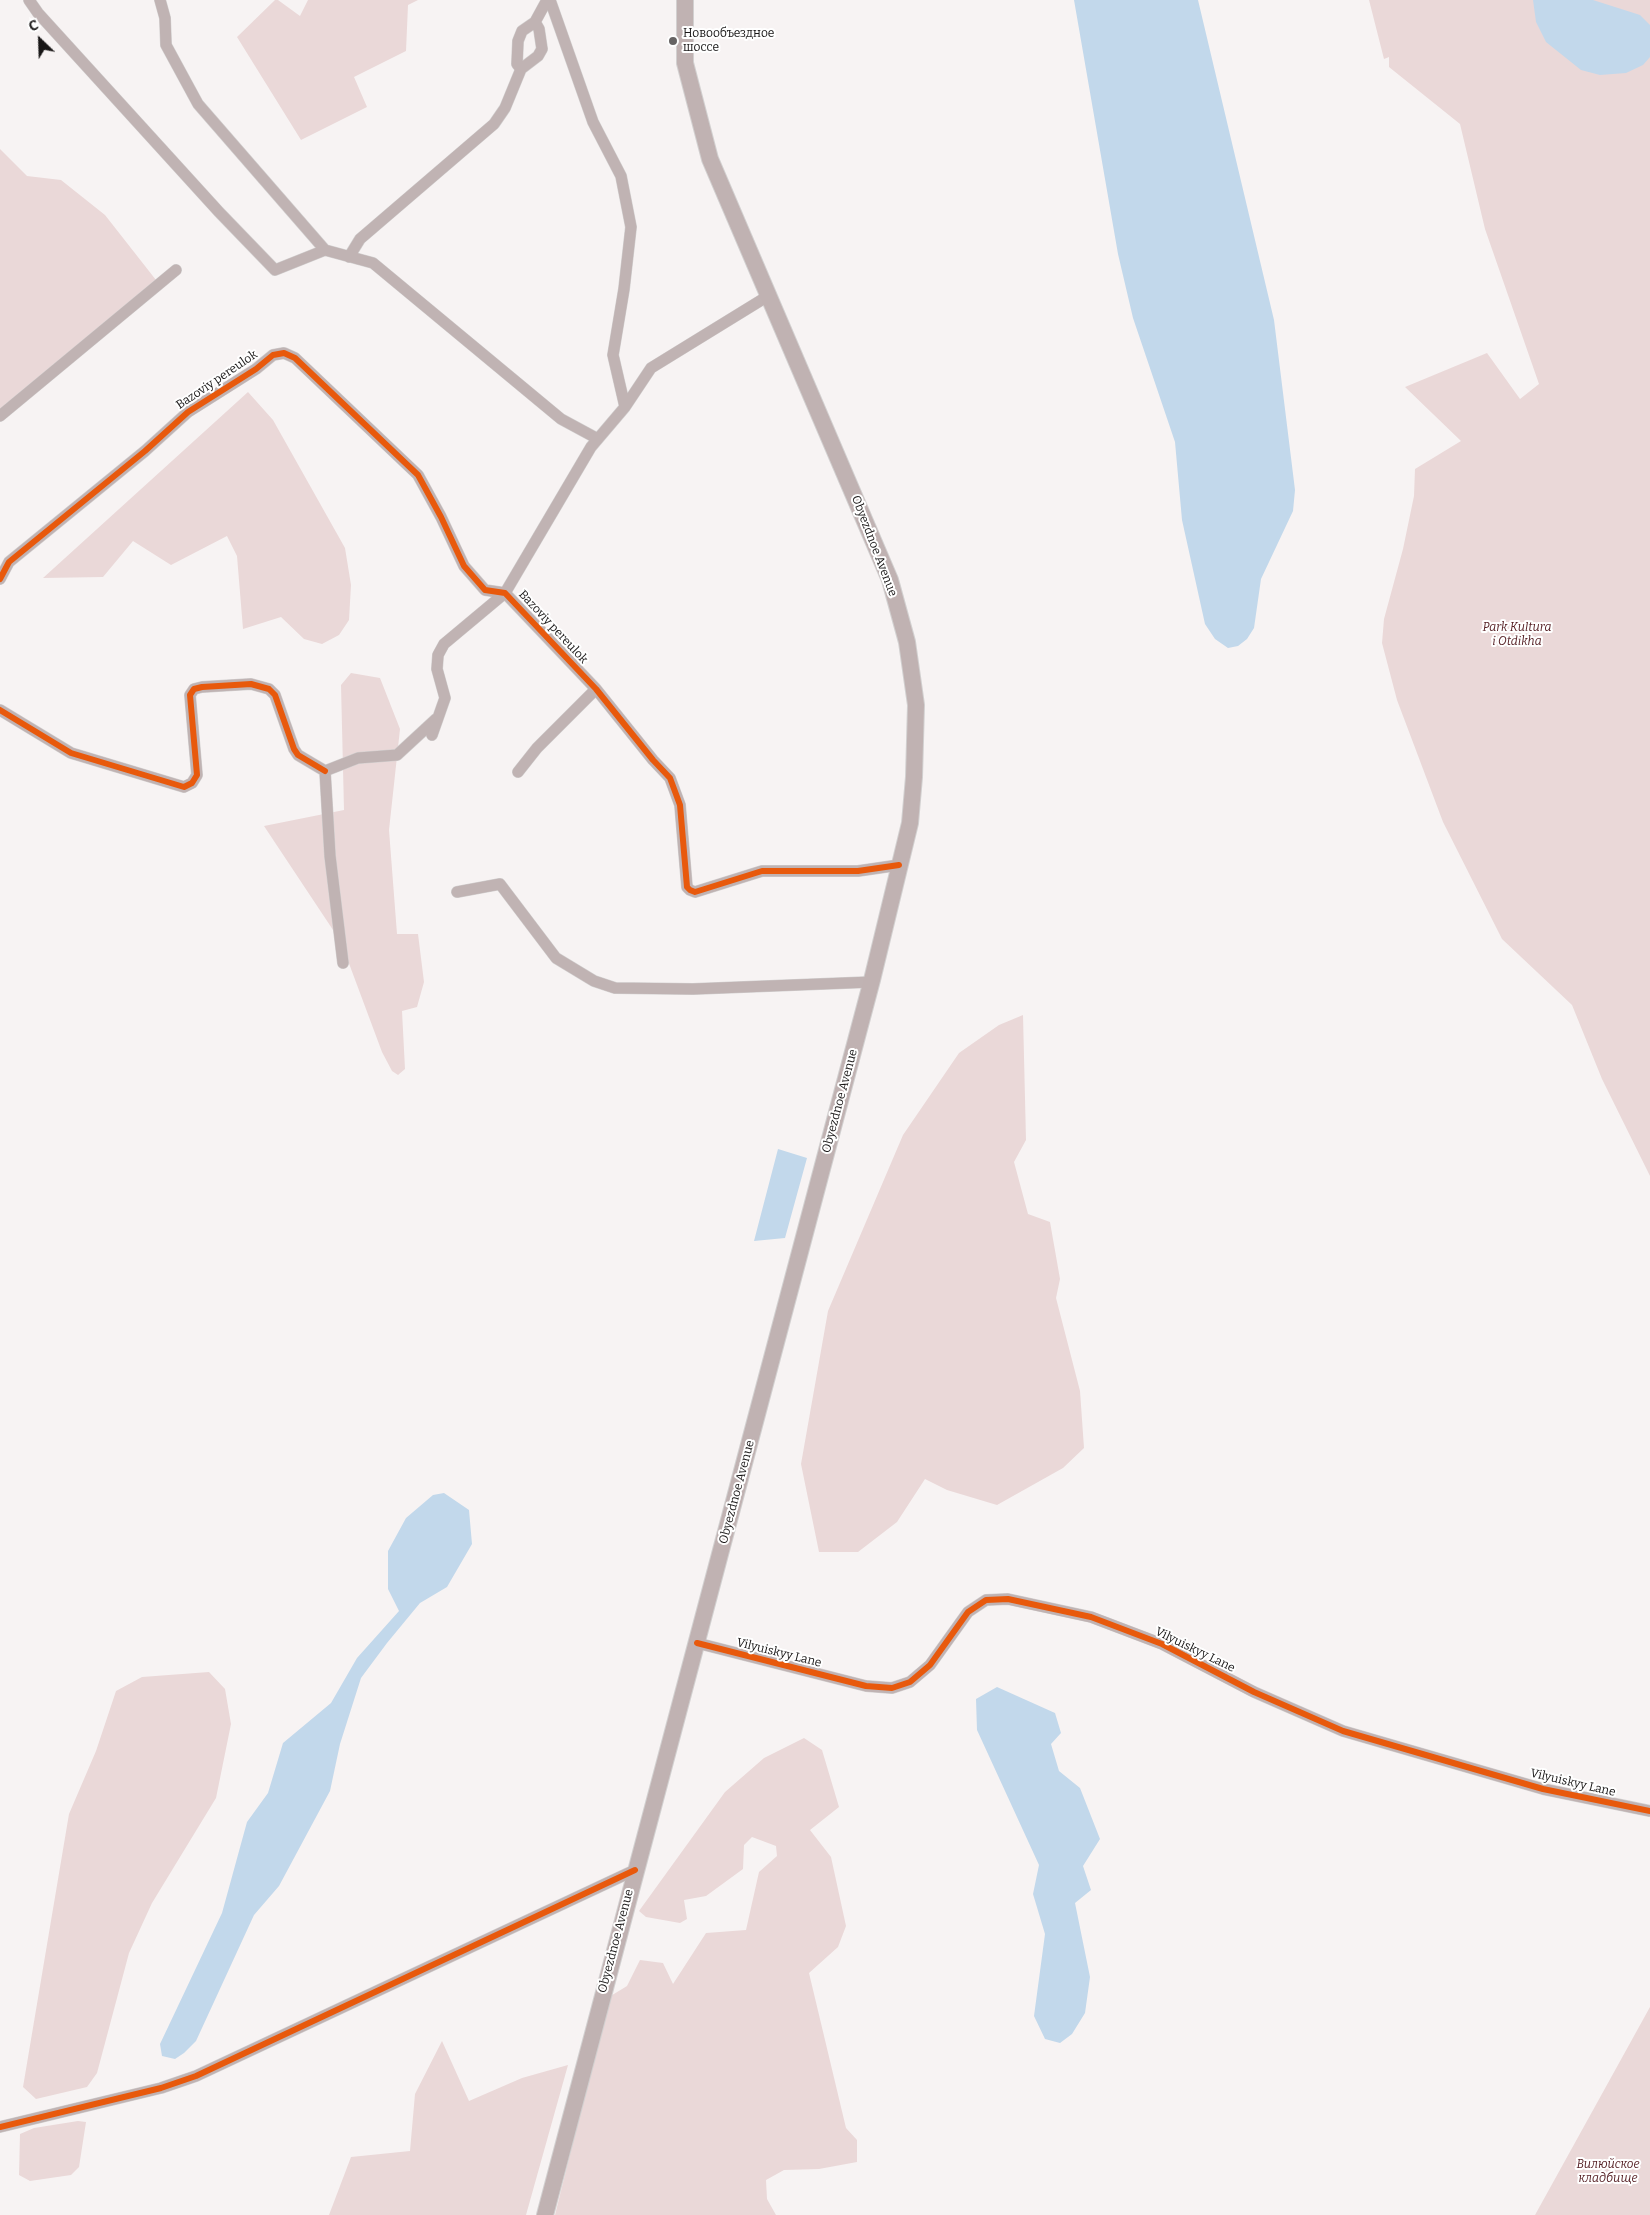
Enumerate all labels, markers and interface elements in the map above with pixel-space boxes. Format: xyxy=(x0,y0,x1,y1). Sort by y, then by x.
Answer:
north arrow xyxy=(15,15,65,65)
text: С xyxy=(26,16,41,35)
place label: Новообъездное шоссе xyxy=(683,27,774,55)
marker: Новообъездное шоссе xyxy=(667,35,679,47)
street label: Bazoviy pereulok xyxy=(174,348,260,412)
street label: Obyezdnoe Avenue xyxy=(848,494,900,598)
street label: Bazoviy pereulok xyxy=(515,587,591,667)
park label: Park Kultura i Otdikha xyxy=(1483,621,1551,649)
street label: Obyezdnoe Avenue xyxy=(819,1048,861,1154)
street label: Obyezdnoe Avenue xyxy=(716,1439,758,1545)
street label: Vilyuiskyy Lane xyxy=(1153,1624,1237,1676)
street label: Vilyuiskyy Lane xyxy=(735,1635,823,1671)
street label: Vilyuiskyy Lane xyxy=(1529,1766,1617,1800)
street label: Obyezdnoe Avenue xyxy=(595,1888,637,1994)
park label: Вилюйское кладбище xyxy=(1577,2158,1639,2186)

